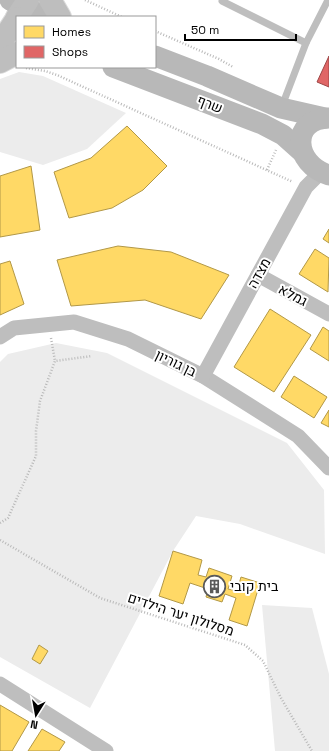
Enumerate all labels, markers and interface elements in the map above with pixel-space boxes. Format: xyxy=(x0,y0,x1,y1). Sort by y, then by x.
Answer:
legend xyxy=(16,16,156,68)
scale bar xyxy=(185,16,296,42)
text: 50 m xyxy=(191,22,219,38)
text: Homes xyxy=(52,24,91,40)
text: Shops xyxy=(52,44,88,60)
street label: שרף xyxy=(194,91,226,117)
street label: מצדה xyxy=(243,255,275,291)
street label: גמלא xyxy=(275,280,311,310)
street label: בן גוריון xyxy=(152,345,200,381)
building icon: בית קובי xyxy=(201,573,227,599)
place label: בית קובי xyxy=(230,577,279,595)
street label: מסלולון יער הילדים xyxy=(125,588,237,640)
north arrow xyxy=(16,695,56,735)
text: N xyxy=(29,717,39,732)

